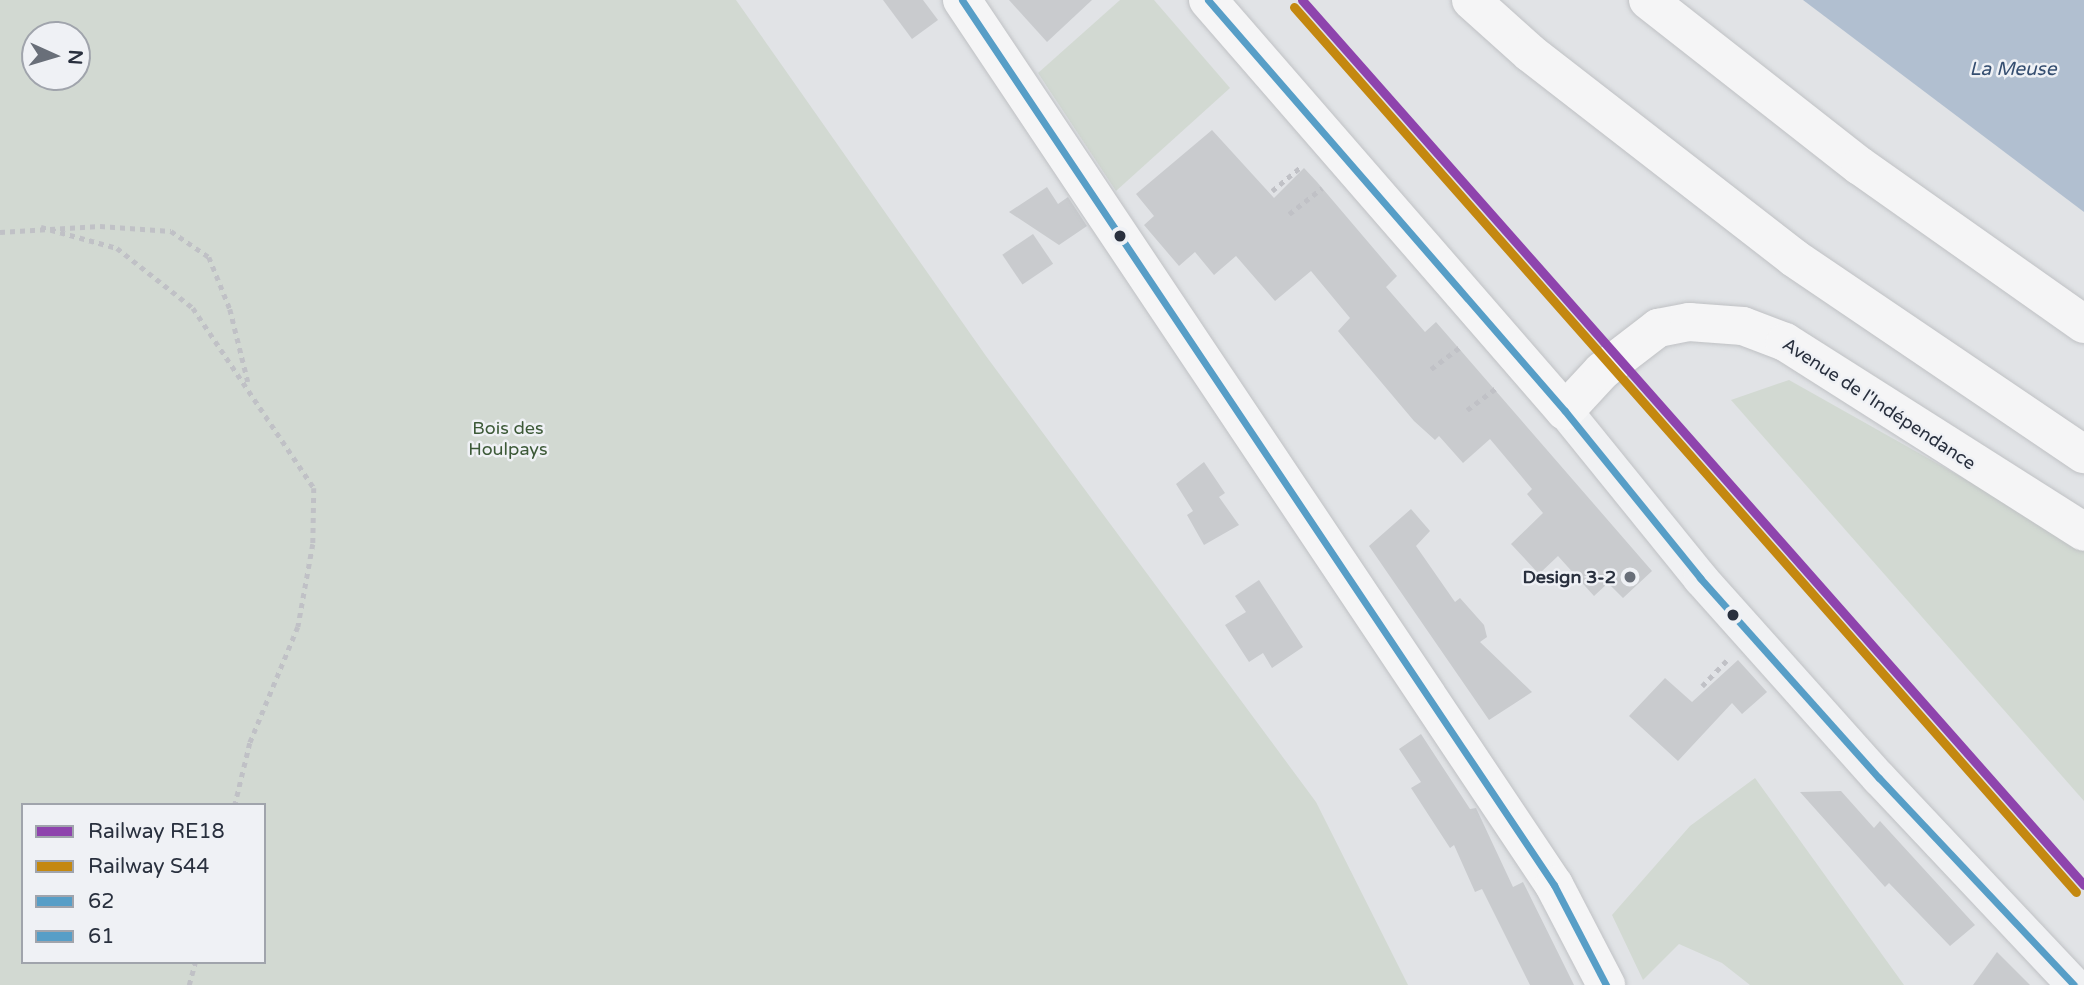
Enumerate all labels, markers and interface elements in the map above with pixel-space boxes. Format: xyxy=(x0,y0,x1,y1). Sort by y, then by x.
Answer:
north arrow xyxy=(21,21,91,91)
text: N xyxy=(63,49,86,66)
water label: La Meuse xyxy=(1970,59,2056,81)
unlabelled marker xyxy=(1113,229,1127,243)
street label: Avenue de l'Indépendance xyxy=(1778,333,1980,475)
park label: Bois des Houlpays xyxy=(468,418,548,460)
place label: Design 3-2 xyxy=(1523,566,1616,588)
marker: Design 3-2 xyxy=(1622,569,1638,585)
unlabelled marker xyxy=(1726,608,1740,622)
legend xyxy=(21,803,266,964)
text: Railway RE18 xyxy=(88,819,225,844)
text: Railway S44 xyxy=(88,854,209,879)
text: 62 xyxy=(88,889,114,914)
text: 61 xyxy=(88,924,114,949)

